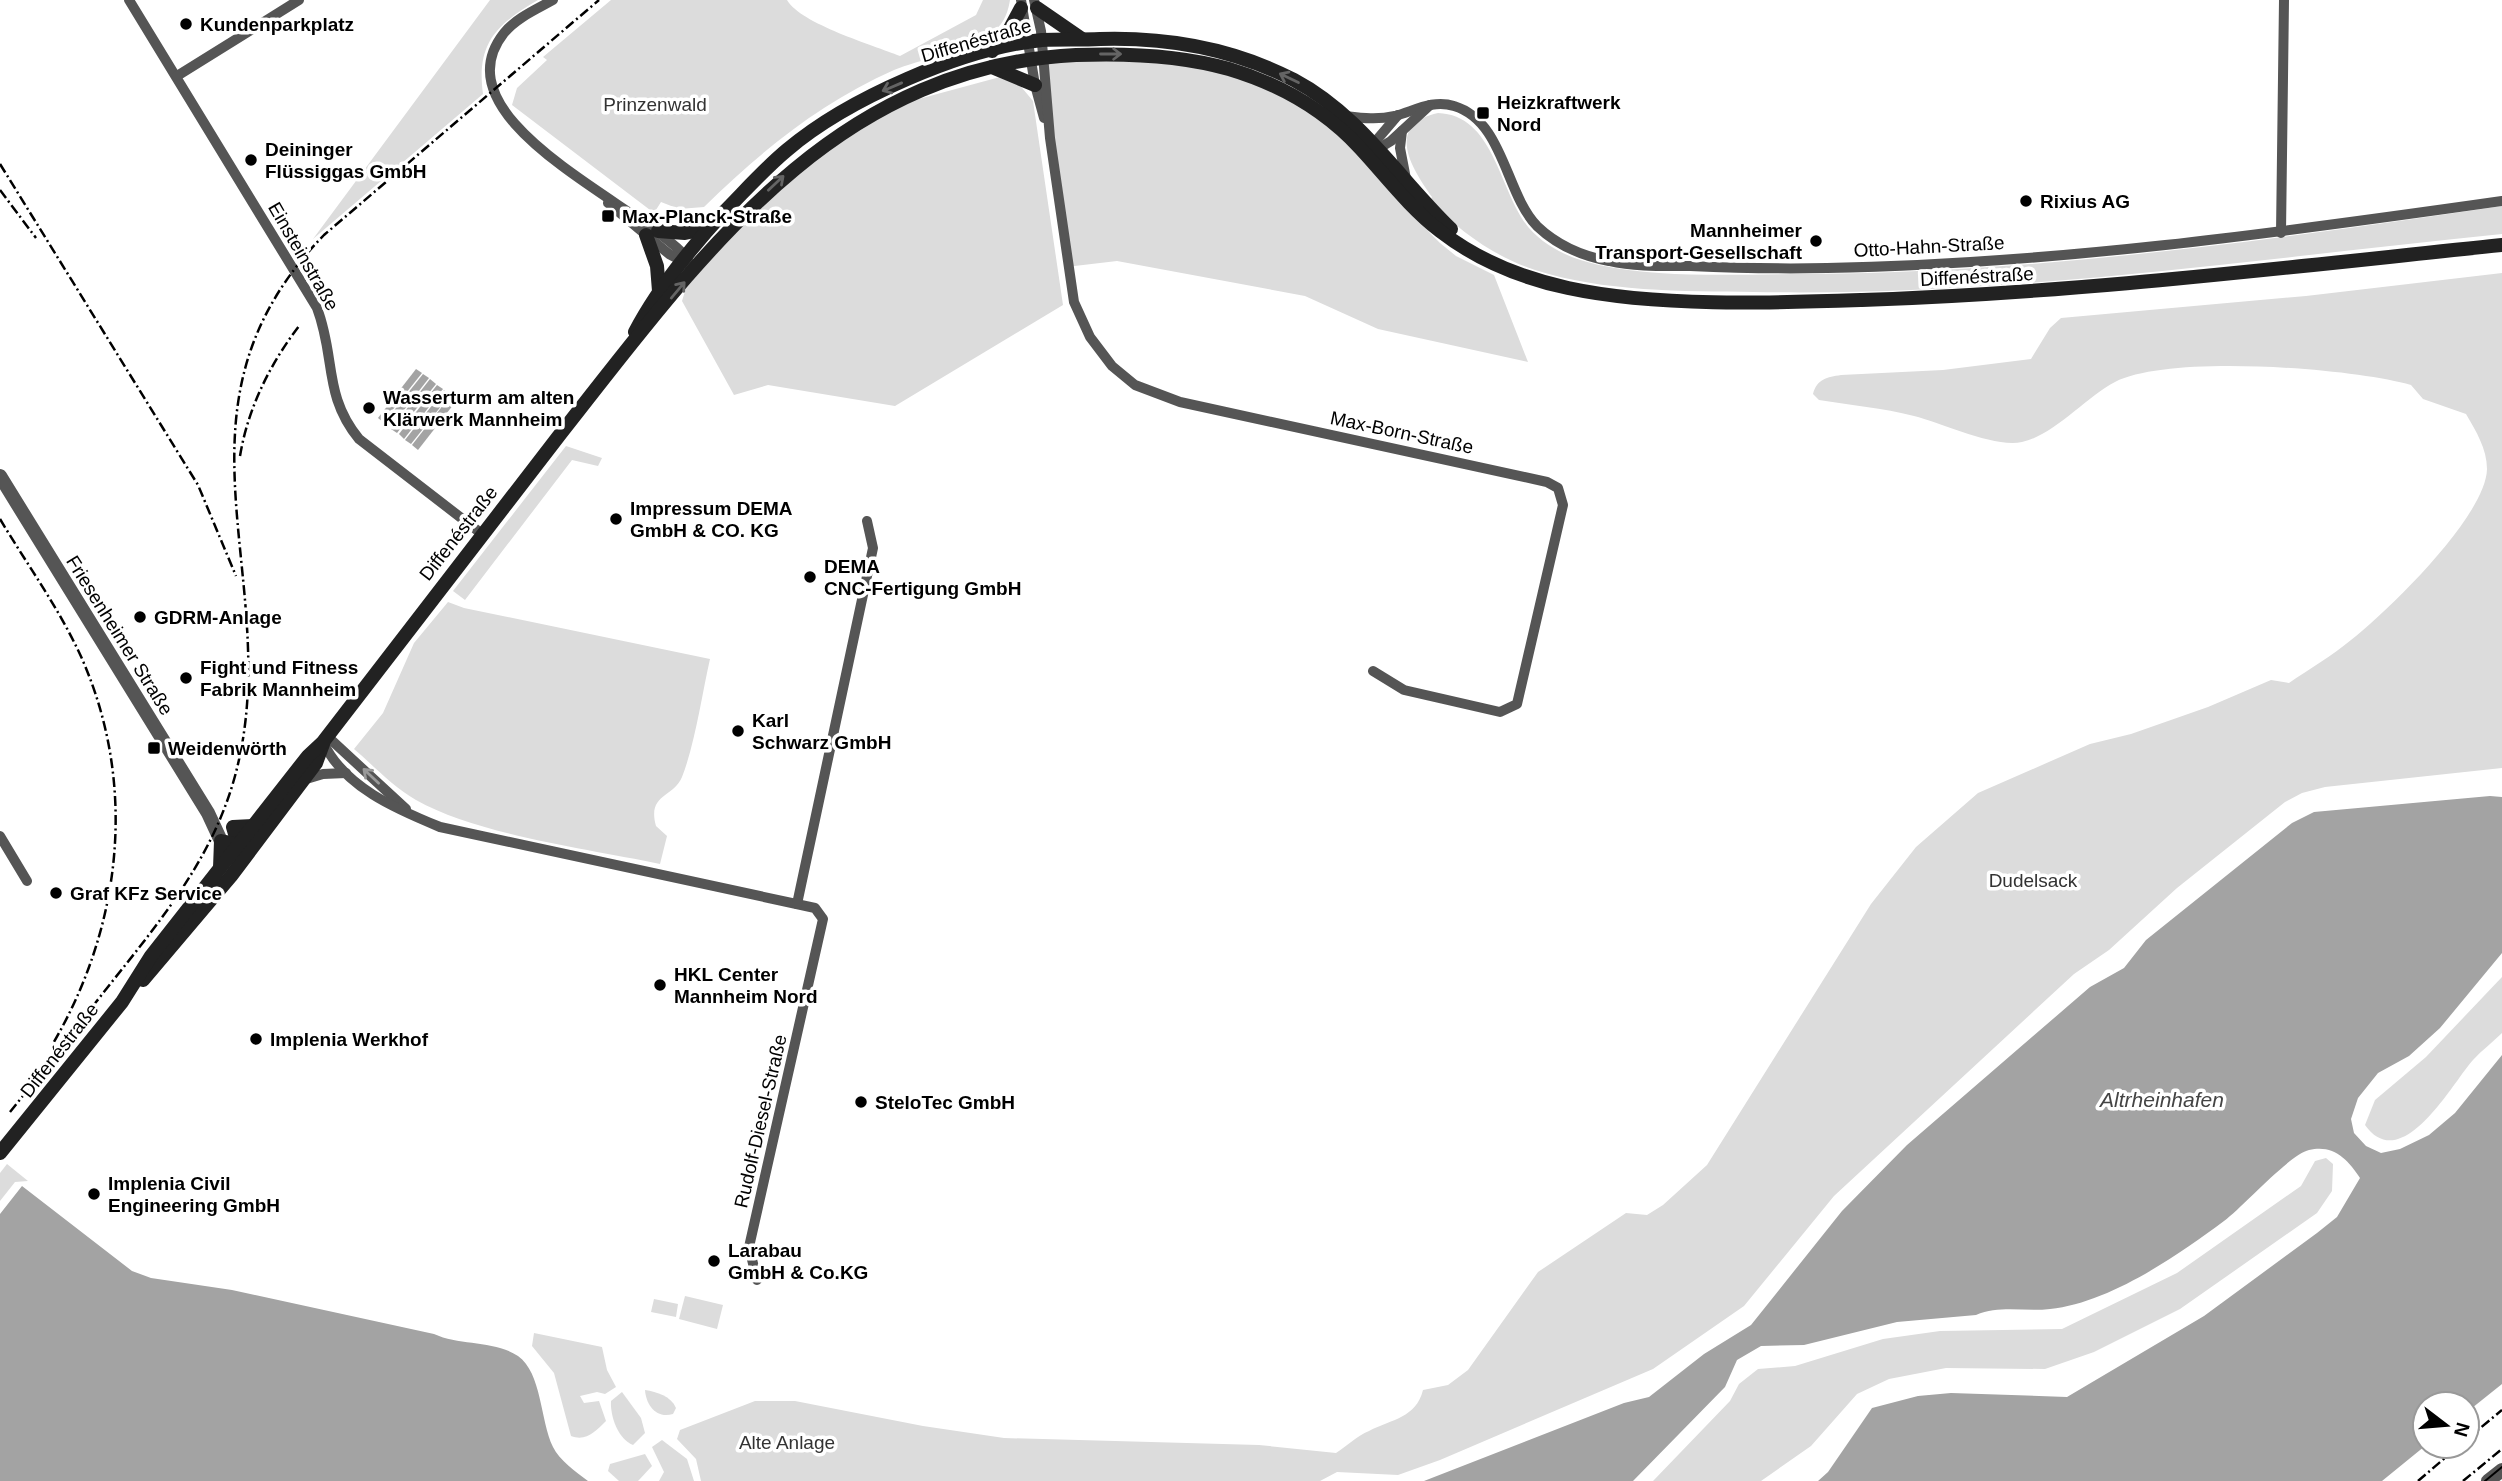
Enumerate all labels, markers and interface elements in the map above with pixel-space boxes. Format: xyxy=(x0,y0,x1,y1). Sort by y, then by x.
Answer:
place label: Kundenparkplatz xyxy=(200,14,354,35)
street label: Diffenéstraße xyxy=(919,15,1034,66)
marker: Kundenparkplatz xyxy=(178,16,194,32)
one-way arrow xyxy=(1099,47,1122,61)
one-way arrow xyxy=(1279,70,1300,84)
one-way arrow xyxy=(882,81,904,94)
place label: Heizkraftwerk Nord xyxy=(1497,92,1621,135)
park label: Prinzenwald xyxy=(603,94,707,115)
marker: Heizkraftwerk Nord xyxy=(1475,105,1491,121)
place label: Deininger Flüssiggas GmbH xyxy=(265,139,427,182)
marker: Deininger Flüssiggas GmbH xyxy=(243,152,259,168)
one-way arrow xyxy=(767,175,784,192)
place label: Rixius AG xyxy=(2040,191,2130,212)
marker: Rixius AG xyxy=(2018,193,2034,209)
street label: Einsteinstraße xyxy=(264,198,343,314)
place label: Max-Planck-Straße xyxy=(622,206,792,227)
marker: Max-Planck-Straße xyxy=(600,208,616,224)
place label: Mannheimer Transport-Gesellschaft xyxy=(1595,220,1803,263)
street label: Otto-Hahn-Straße xyxy=(1853,232,2005,261)
marker: Mannheimer Transport-Gesellschaft xyxy=(1808,233,1824,249)
street label: Diffenéstraße xyxy=(1920,263,2034,290)
one-way arrow xyxy=(670,282,685,300)
place label: Wasserturm am alten Klärwerk Mannheim xyxy=(383,387,574,430)
marker: Wasserturm am alten Klärwerk Mannheim xyxy=(361,400,377,416)
street label: Max-Born-Straße xyxy=(1328,407,1475,458)
street label: Diffenéstraße xyxy=(415,482,502,585)
place label: Impressum DEMA GmbH & CO. KG xyxy=(630,498,793,541)
marker: Impressum DEMA GmbH & CO. KG xyxy=(608,511,624,527)
street label: Friesenheimer Straße xyxy=(62,552,177,719)
place label: DEMA CNC-Fertigung GmbH xyxy=(824,556,1021,599)
marker: DEMA CNC-Fertigung GmbH xyxy=(802,569,818,585)
place label: GDRM-Anlage xyxy=(154,607,282,628)
marker: GDRM-Anlage xyxy=(132,609,148,625)
place label: Fight und Fitness Fabrik Mannheim xyxy=(200,657,358,700)
marker: Fight und Fitness Fabrik Mannheim xyxy=(178,670,194,686)
place label: Karl Schwarz GmbH xyxy=(752,710,891,753)
marker: Karl Schwarz GmbH xyxy=(730,723,746,739)
place label: Weidenwörth xyxy=(168,738,287,759)
marker: Weidenwörth xyxy=(146,740,162,756)
one-way arrow xyxy=(363,768,380,785)
park label: Dudelsack xyxy=(1989,870,2078,891)
place label: Graf KFz Service xyxy=(70,883,222,904)
marker: Graf KFz Service xyxy=(48,885,64,901)
place label: HKL Center Mannheim Nord xyxy=(674,964,818,1007)
marker: HKL Center Mannheim Nord xyxy=(652,977,668,993)
street label: Diffenéstraße xyxy=(16,999,103,1102)
place label: Implenia Werkhof xyxy=(270,1029,429,1050)
marker: Implenia Werkhof xyxy=(248,1031,264,1047)
street label: Rudolf-Diesel-Straße xyxy=(730,1032,791,1210)
water label: Altrheinhafen xyxy=(2098,1088,2224,1111)
place label: SteloTec GmbH xyxy=(875,1092,1015,1113)
marker: SteloTec GmbH xyxy=(853,1094,869,1110)
place label: Implenia Civil Engineering GmbH xyxy=(108,1173,280,1216)
marker: Implenia Civil Engineering GmbH xyxy=(86,1186,102,1202)
place label: Larabau GmbH & Co.KG xyxy=(728,1240,868,1283)
marker: Larabau GmbH & Co.KG xyxy=(706,1253,722,1269)
north arrow xyxy=(2411,1390,2481,1460)
text: N xyxy=(2450,1420,2474,1439)
park label: Alte Anlage xyxy=(739,1432,835,1453)

